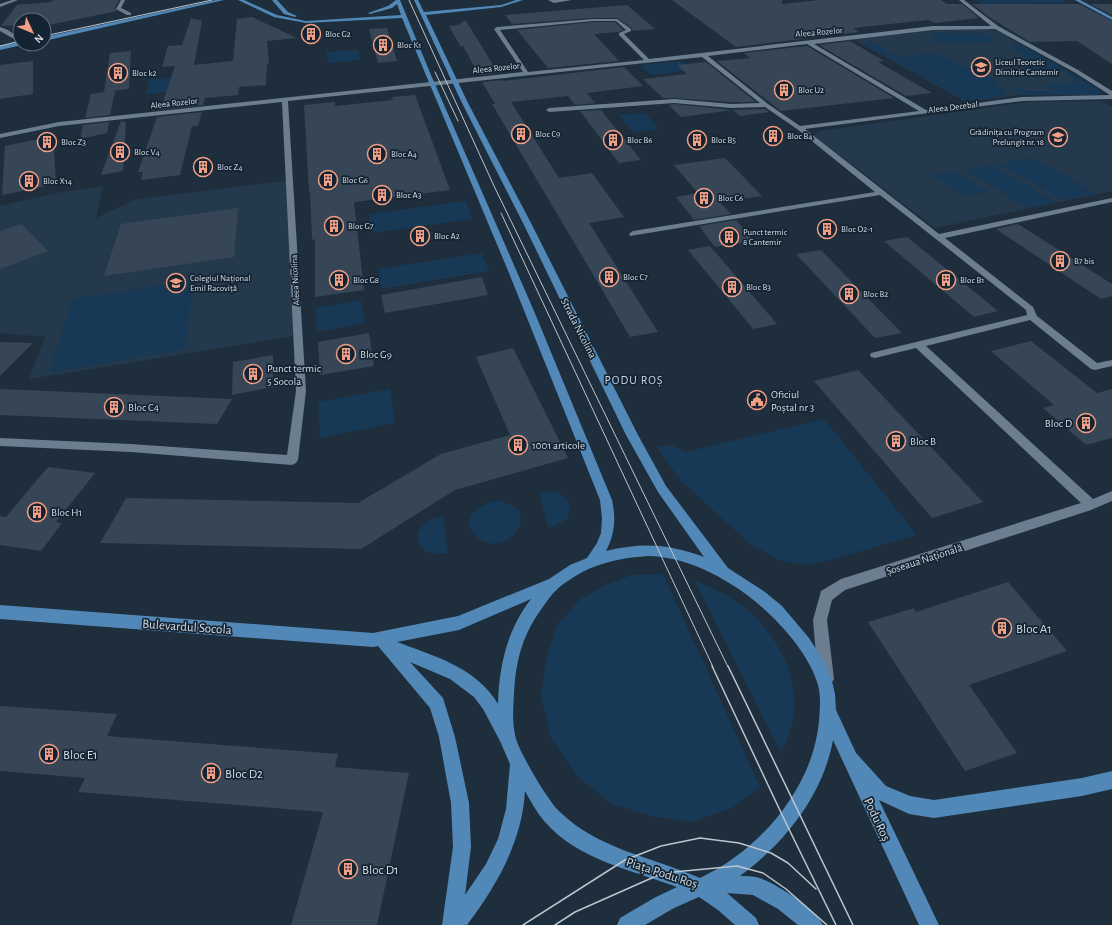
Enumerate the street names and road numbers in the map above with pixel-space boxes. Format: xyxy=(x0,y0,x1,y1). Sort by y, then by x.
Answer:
street label: Aleea Rozelor xyxy=(795,26,843,39)
street label: Aleea Rozelor xyxy=(472,62,520,75)
street label: Aleea Rozelor xyxy=(150,97,198,110)
street label: Aleea Decebal xyxy=(928,100,978,115)
street label: Aleea Nicolina xyxy=(290,254,301,306)
street label: Strada Nicolina xyxy=(559,296,598,360)
street label: Șoseaua Națională xyxy=(885,542,964,578)
street label: Bulevardul Socola xyxy=(142,618,232,637)
street label: Podu Roș xyxy=(860,796,892,844)
street label: Piața Podu Roș xyxy=(624,856,699,892)

